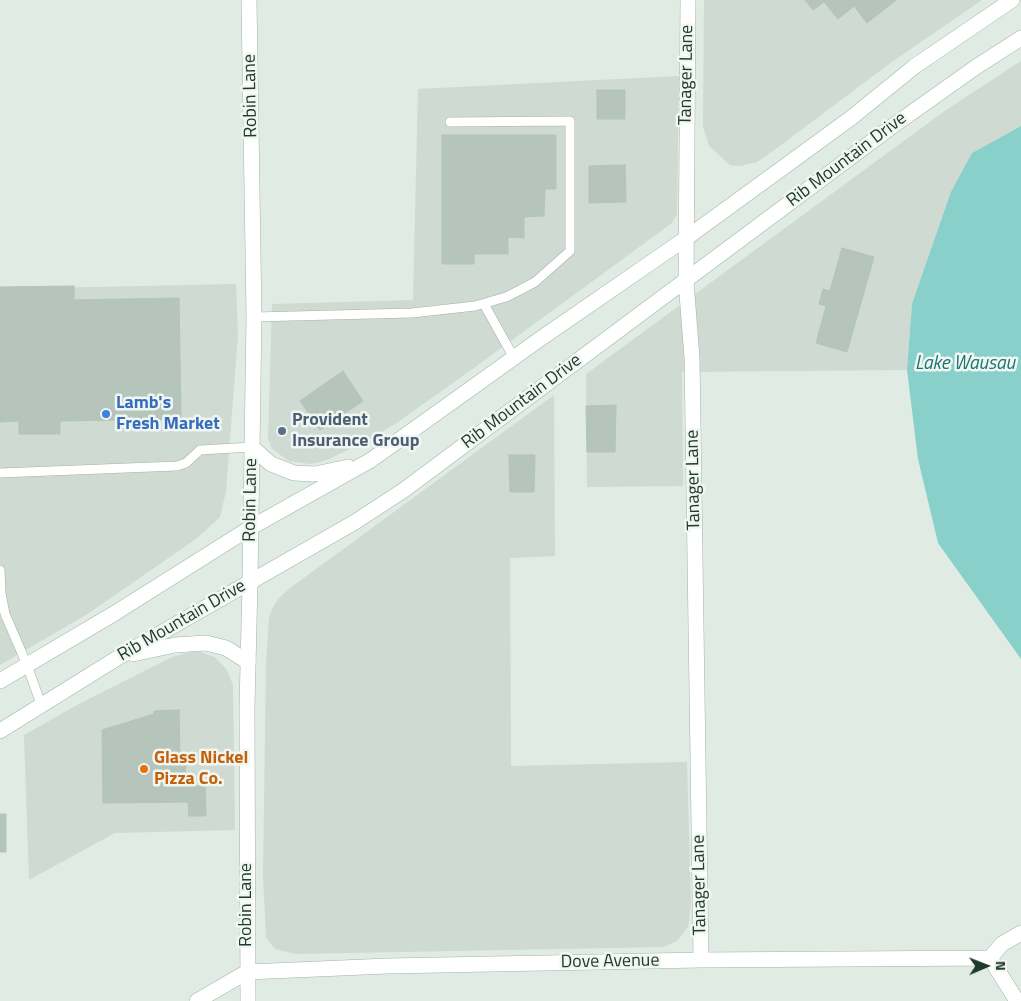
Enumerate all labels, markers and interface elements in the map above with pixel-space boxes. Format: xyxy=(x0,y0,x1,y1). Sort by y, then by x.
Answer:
street label: Tanager Lane xyxy=(675,25,699,125)
street label: Robin Lane xyxy=(239,54,263,138)
street label: Rib Mountain Drive xyxy=(783,108,911,212)
street label: Rib Mountain Drive xyxy=(458,350,586,454)
water label: Lake Wausau xyxy=(915,353,1015,375)
place label: Lamb's Fresh Market xyxy=(116,393,220,436)
marker: Lamb's Fresh Market xyxy=(100,408,112,420)
place label: Provident Insurance Group xyxy=(292,410,420,452)
marker: Provident Insurance Group xyxy=(276,425,288,437)
street label: Tanager Lane xyxy=(682,430,706,530)
street label: Robin Lane xyxy=(239,458,263,542)
street label: Rib Mountain Drive xyxy=(114,576,250,666)
place label: Glass Nickel Pizza Co. xyxy=(154,748,248,791)
marker: Glass Nickel Pizza Co. xyxy=(138,763,150,775)
street label: Tanager Lane xyxy=(688,835,712,935)
street label: Robin Lane xyxy=(236,863,258,947)
north arrow xyxy=(961,941,1011,991)
street label: Dove Avenue xyxy=(560,950,660,974)
text: N xyxy=(991,961,1012,971)

